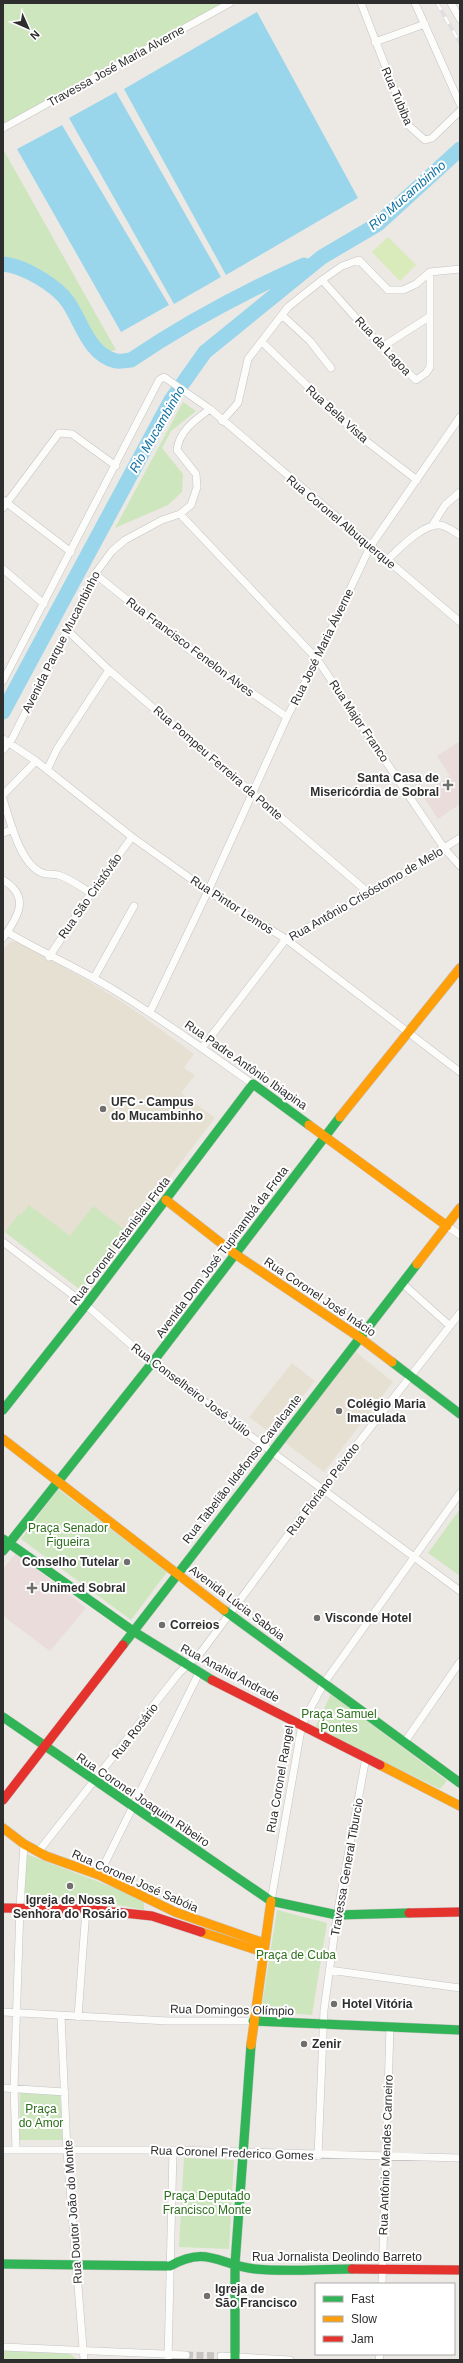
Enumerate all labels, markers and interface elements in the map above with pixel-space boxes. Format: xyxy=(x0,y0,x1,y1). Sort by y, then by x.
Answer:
north arrow xyxy=(8,8,48,48)
street label: Travessa José Maria Alverne xyxy=(45,22,187,110)
text: N xyxy=(28,28,42,42)
street label: Rua Tubiba xyxy=(379,65,416,127)
water label: Rio Mucambinho xyxy=(365,157,449,233)
street label: Rua da Lagoa xyxy=(352,314,414,379)
street label: Rua Bela Vista xyxy=(303,382,371,446)
water label: Rio Mucambinho xyxy=(126,383,188,475)
street label: Rua Coronel Albuquerque xyxy=(284,472,399,572)
street label: Avenida Parque Mucambinho xyxy=(19,568,103,715)
street label: Rua José Maria Álverne xyxy=(287,586,357,708)
street label: Rua Francisco Fenelon Alves xyxy=(123,594,257,700)
street label: Rua Major Franco xyxy=(326,677,392,765)
street label: Rua Pompeu Ferreira da Ponte xyxy=(150,703,286,823)
place label: Santa Casa de Misericórdia de Sobral xyxy=(310,771,439,799)
marker: Santa Casa de Misericórdia de Sobral xyxy=(442,779,454,791)
street label: Rua Antônio Crisóstomo de Melo xyxy=(287,844,446,944)
street label: Rua São Cristóvão xyxy=(55,850,125,941)
street label: Rua Pintor Lemos xyxy=(188,873,276,937)
street label: Rua Padre Antônio Ibiapina xyxy=(182,1017,310,1113)
place label: UFC - Campus do Mucambinho xyxy=(111,1095,203,1123)
marker: UFC - Campus do Mucambinho xyxy=(98,1104,108,1114)
street label: Avenida Dom José Tupinambá da Frota xyxy=(153,1163,291,1341)
street label: Rua Coronel Estanislau Frota xyxy=(67,1174,173,1308)
street label: Rua Coronel José Inácio xyxy=(262,1254,379,1340)
street label: Rua Conselheiro José Júlio xyxy=(128,1340,254,1440)
street label: Rua Tabelião Ildefonso Cavalcante xyxy=(179,1391,305,1546)
place label: Colégio Maria Imaculada xyxy=(347,1397,426,1425)
marker: Colégio Maria Imaculada xyxy=(334,1406,344,1416)
street label: Rua Floriano Peixoto xyxy=(284,1440,363,1538)
park label: Praça Senador Figueira xyxy=(28,1521,108,1549)
place label: Conselho Tutelar xyxy=(22,1555,119,1569)
marker: Conselho Tutelar xyxy=(122,1557,132,1567)
street label: Avenida Lúcia Sabóia xyxy=(187,1563,288,1644)
place label: Unimed Sobral xyxy=(41,1581,126,1595)
marker: Unimed Sobral xyxy=(26,1582,38,1594)
place label: Visconde Hotel xyxy=(325,1611,411,1625)
marker: Visconde Hotel xyxy=(312,1613,322,1623)
place label: Correios xyxy=(170,1618,220,1632)
marker: Correios xyxy=(157,1620,167,1630)
street label: Rua Anahid Andrade xyxy=(178,1641,282,1705)
street label: Rua Rosário xyxy=(109,1700,161,1762)
park label: Praça Samuel Pontes xyxy=(301,1707,377,1735)
street label: Rua Coronel Rangel xyxy=(264,1724,296,1834)
street label: Rua Coronel Joaquim Ribeiro xyxy=(74,1750,212,1850)
street label: Travessa General Tiburcio xyxy=(328,1796,366,1937)
street label: Rua Coronel José Sabóia xyxy=(70,1847,201,1915)
marker: Igreja de Nossa Senhora do Rosário xyxy=(65,1881,75,1891)
place label: Igreja de Nossa Senhora do Rosário xyxy=(13,1893,127,1921)
park label: Praça de Cuba xyxy=(256,1948,336,1962)
place label: Hotel Vitória xyxy=(342,1997,413,2011)
marker: Hotel Vitória xyxy=(329,1999,339,2009)
street label: Rua Domingos Olímpio xyxy=(170,2002,294,2018)
place label: Zenir xyxy=(312,2037,342,2051)
marker: Zenir xyxy=(299,2039,309,2049)
street label: Rua Antônio Mendes Carneiro xyxy=(376,2074,396,2236)
park label: Praça do Amor xyxy=(19,2102,63,2130)
street label: Rua Doutor João do Monte xyxy=(61,2139,85,2284)
street label: Rua Coronel Frederico Gomes xyxy=(150,2143,314,2163)
park label: Praça Deputado Francisco Monte xyxy=(163,2189,252,2217)
street label: Rua Jornalista Deolindo Barreto xyxy=(252,2250,422,2264)
place label: Igreja de São Francisco xyxy=(215,2282,297,2310)
legend xyxy=(315,2283,455,2355)
marker: Igreja de São Francisco xyxy=(202,2291,212,2301)
text: Fast xyxy=(351,2292,375,2306)
text: Slow xyxy=(351,2312,377,2326)
text: Jam xyxy=(351,2332,374,2346)

